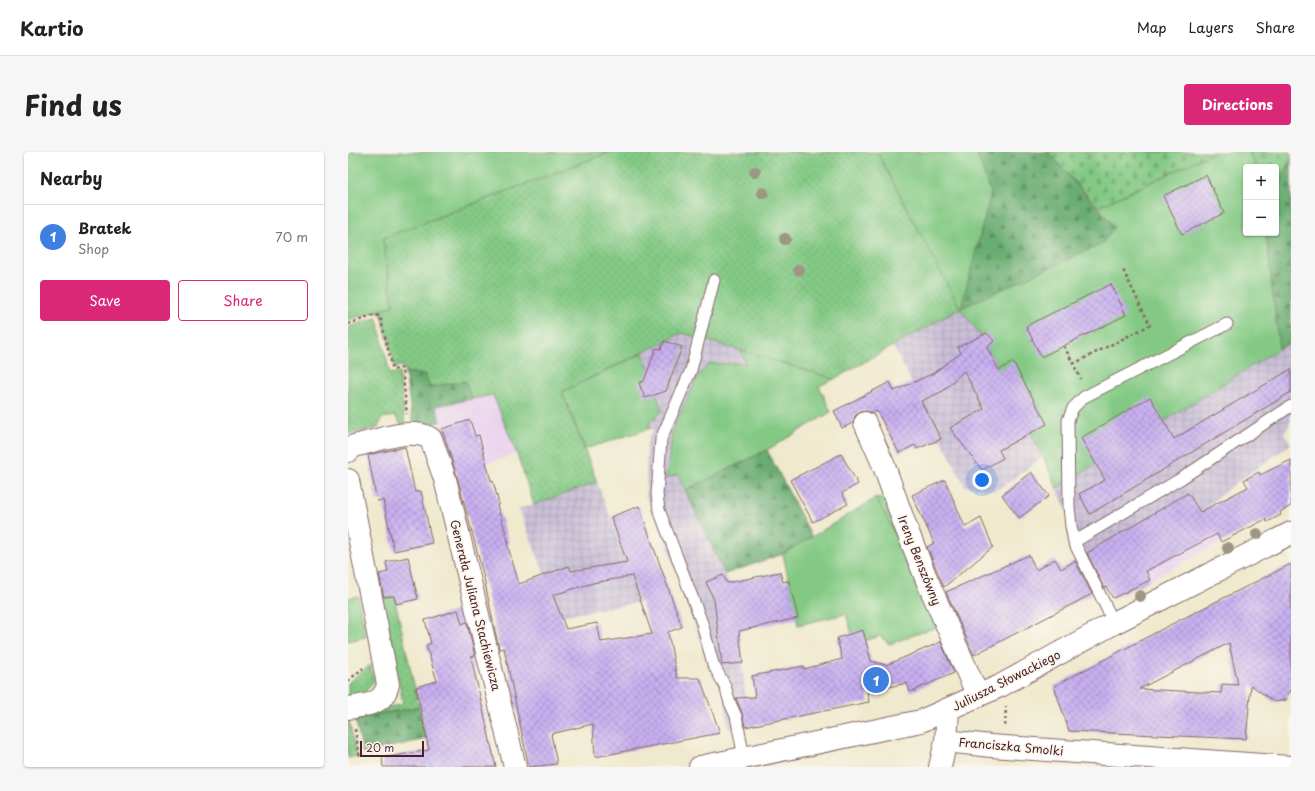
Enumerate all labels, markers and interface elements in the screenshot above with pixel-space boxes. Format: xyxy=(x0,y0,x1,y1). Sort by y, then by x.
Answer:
text: Kartio xyxy=(20,14,83,42)
text: Map xyxy=(1137,17,1167,38)
text: Layers xyxy=(1189,17,1234,38)
text: Share xyxy=(1256,17,1295,38)
text: Find us xyxy=(24,83,122,126)
button: Directions xyxy=(1184,84,1291,125)
map controls xyxy=(1243,164,1279,236)
button: + xyxy=(1243,164,1279,200)
text: Nearby xyxy=(40,165,102,191)
button: − xyxy=(1243,200,1279,236)
text: Bratek xyxy=(78,216,132,239)
text: 1 xyxy=(50,227,56,246)
text: 70 m xyxy=(275,227,308,246)
text: Shop xyxy=(78,239,109,258)
button: Save xyxy=(40,280,170,321)
button: Share xyxy=(178,280,308,321)
your location xyxy=(972,470,992,490)
street label: Ireny Benszówny xyxy=(894,512,946,608)
street label: Generała Juliana Stachiewicza xyxy=(446,518,506,693)
street label: Juliusza Słowackiego xyxy=(949,645,1063,715)
pin: 1 xyxy=(863,665,889,695)
street label: Franciszka Smolki xyxy=(958,732,1064,760)
scale bar xyxy=(360,739,424,758)
text: 20 m xyxy=(366,739,394,756)

